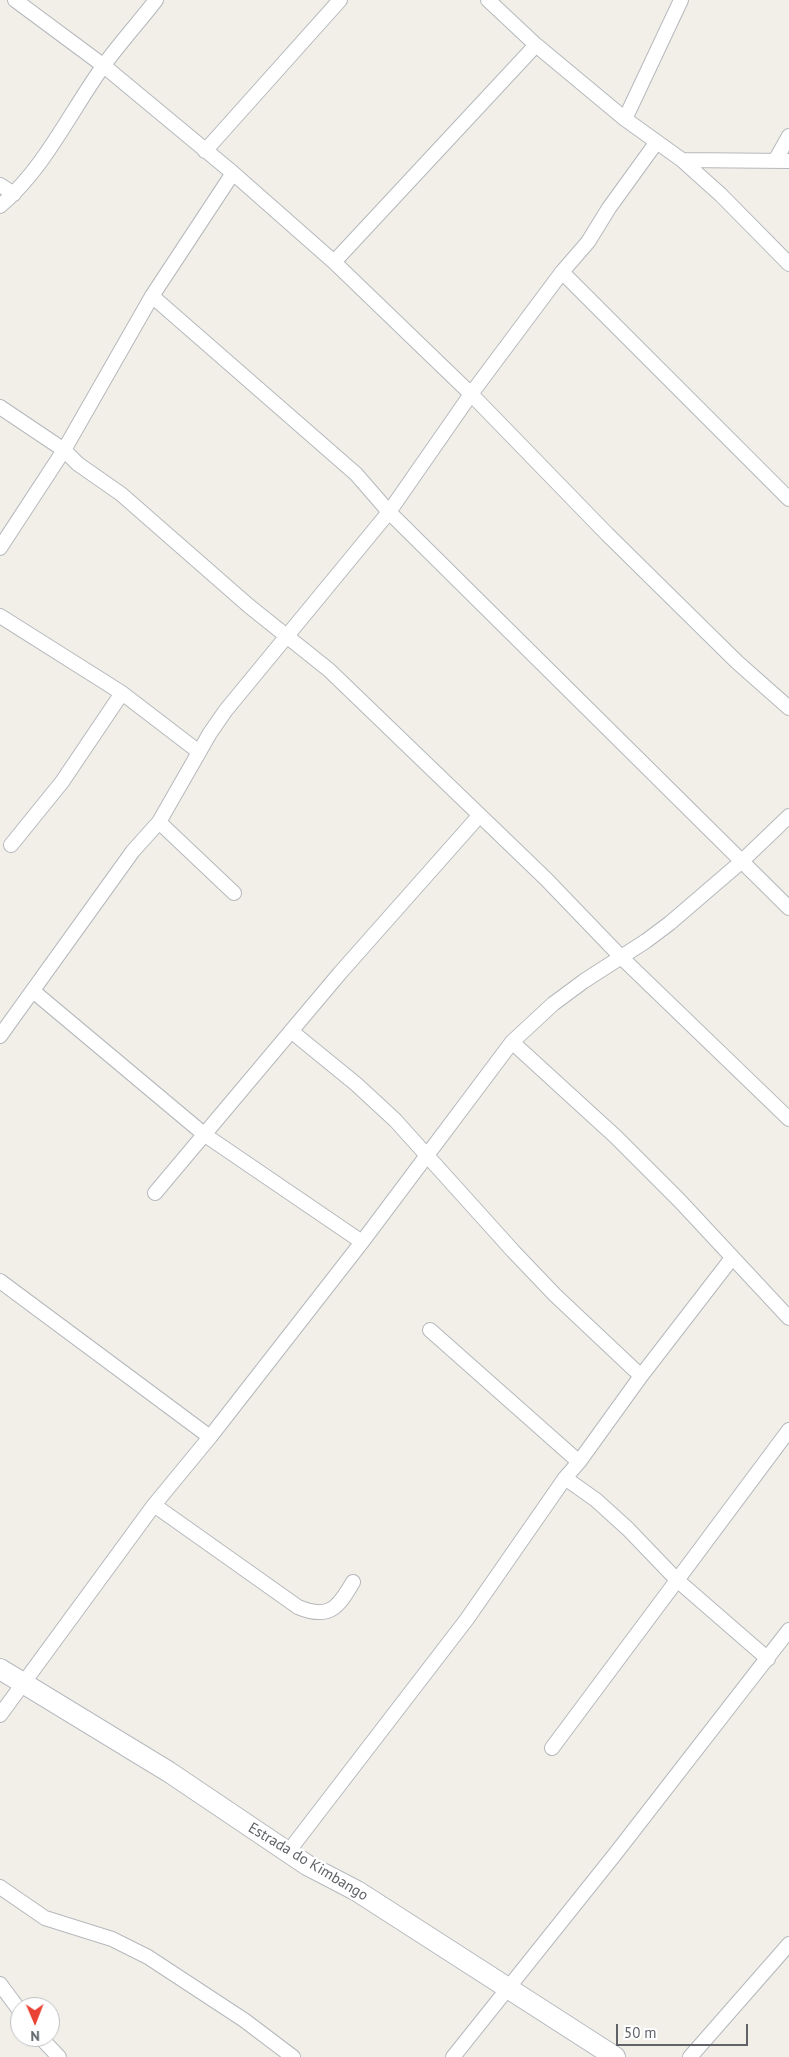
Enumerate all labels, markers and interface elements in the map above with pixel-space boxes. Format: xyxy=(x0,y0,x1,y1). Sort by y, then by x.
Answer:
street label: Estrada do Kimbango xyxy=(245,1819,371,1905)
north arrow xyxy=(10,1997,60,2047)
scale bar xyxy=(619,2014,752,2046)
text: 50 m xyxy=(624,2023,657,2042)
text: N xyxy=(30,2027,40,2045)

